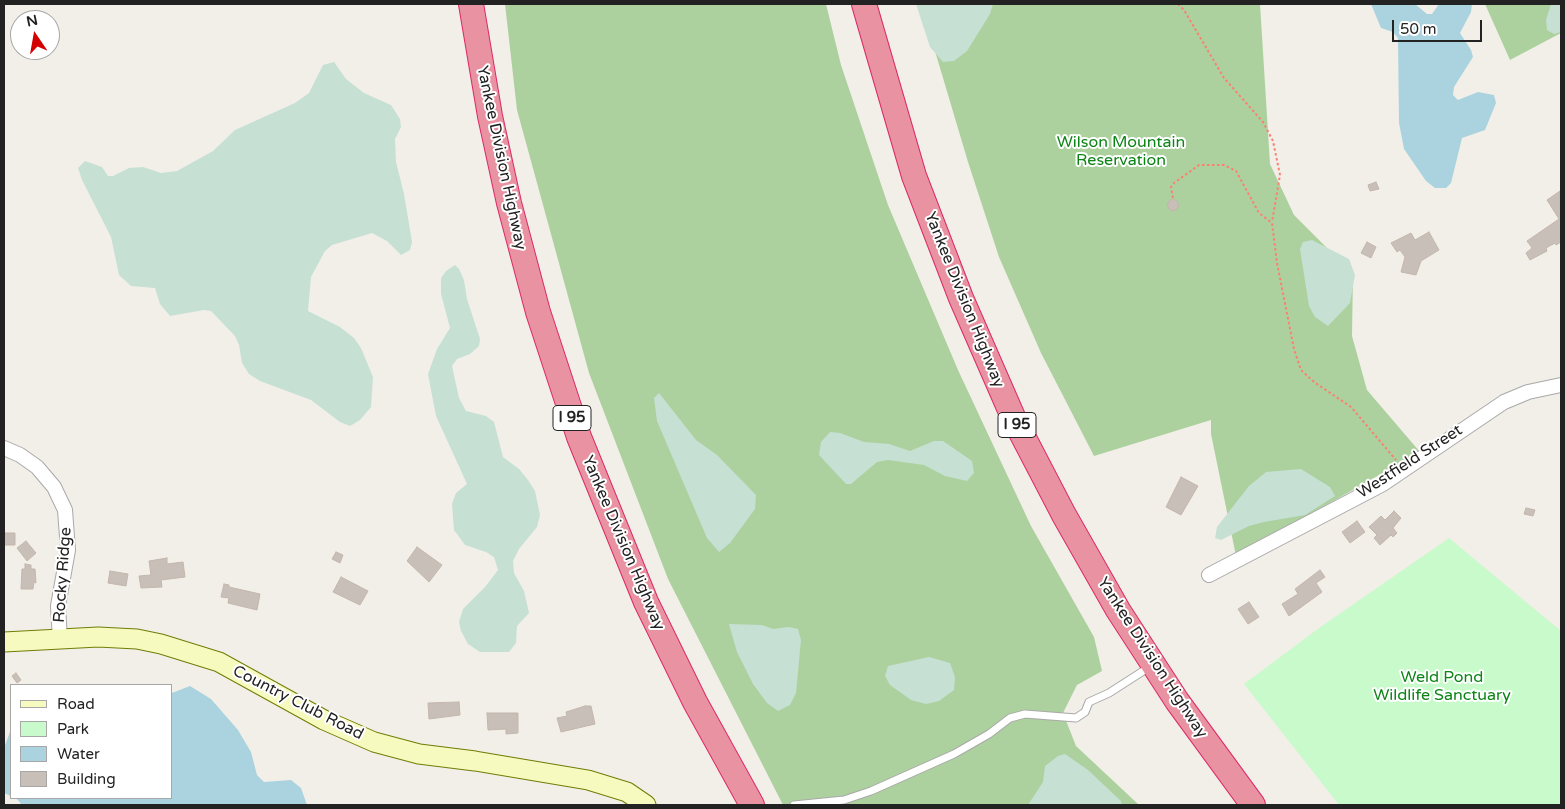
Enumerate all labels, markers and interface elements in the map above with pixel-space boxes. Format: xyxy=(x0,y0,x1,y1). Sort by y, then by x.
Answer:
north arrow xyxy=(10,10,60,60)
scale bar xyxy=(1395,10,1485,42)
text: N xyxy=(25,11,39,30)
text: 50 m xyxy=(1400,20,1437,38)
street label: Yankee Division Highway xyxy=(472,64,530,252)
park label: Wilson Mountain Reservation xyxy=(1057,133,1185,171)
street label: Yankee Division Highway xyxy=(920,209,1008,391)
road number: I 95 xyxy=(553,406,591,430)
road number: I 95 xyxy=(998,412,1036,438)
street label: Westfield Street xyxy=(1354,421,1466,503)
street label: Yankee Division Highway xyxy=(577,453,669,633)
street label: Rocky Ridge xyxy=(50,527,76,623)
street label: Yankee Division Highway xyxy=(1093,574,1211,742)
street label: Country Club Road xyxy=(229,662,367,744)
park label: Weld Pond Wildlife Sanctuary xyxy=(1373,668,1511,706)
legend xyxy=(10,684,172,799)
text: Road xyxy=(57,695,95,713)
text: Park xyxy=(57,720,89,738)
text: Water xyxy=(57,745,100,763)
text: Building xyxy=(57,770,116,788)

